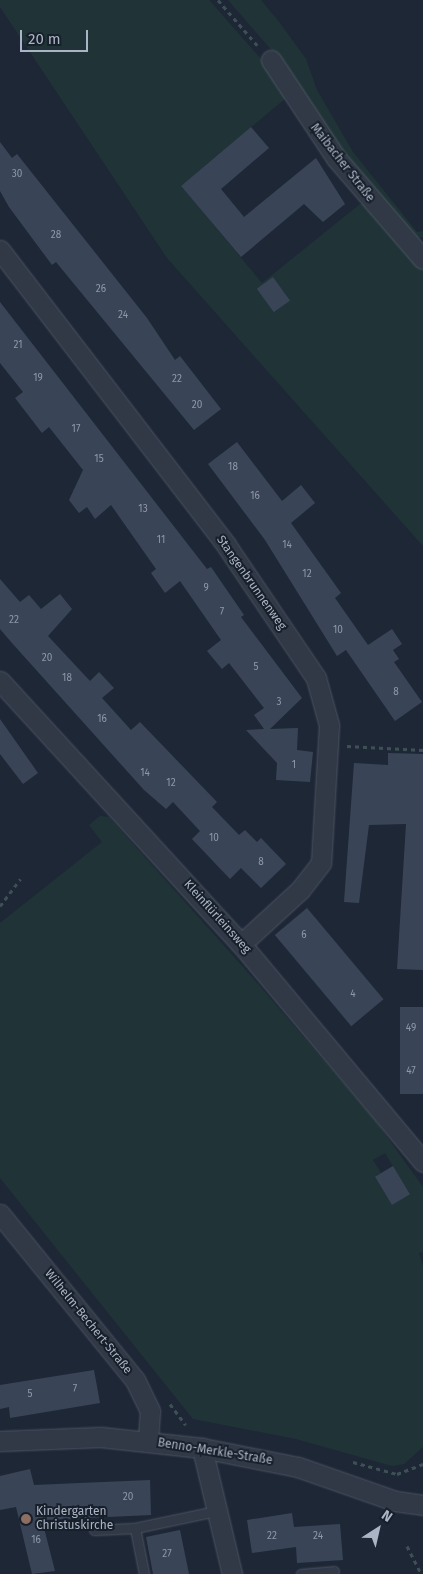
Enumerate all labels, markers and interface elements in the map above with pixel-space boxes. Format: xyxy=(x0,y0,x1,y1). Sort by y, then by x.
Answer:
scale bar xyxy=(22,20,90,52)
text: 20 m xyxy=(28,30,61,48)
street label: Maibacher Straße xyxy=(307,121,377,205)
house number: 30 xyxy=(12,169,22,181)
house number: 28 xyxy=(51,230,61,242)
house number: 26 xyxy=(96,284,106,296)
house number: 24 xyxy=(118,310,128,322)
house number: 21 xyxy=(13,340,23,352)
house number: 19 xyxy=(33,373,43,385)
house number: 22 xyxy=(172,374,182,386)
house number: 20 xyxy=(192,400,202,412)
house number: 17 xyxy=(72,424,80,436)
house number: 15 xyxy=(94,454,104,466)
house number: 18 xyxy=(228,462,238,474)
house number: 16 xyxy=(250,491,260,503)
house number: 13 xyxy=(138,504,148,516)
street label: Stangenbrunnenweg xyxy=(213,533,289,633)
house number: 11 xyxy=(157,535,165,547)
house number: 14 xyxy=(282,540,292,552)
house number: 12 xyxy=(302,569,312,581)
house number: 9 xyxy=(203,583,209,595)
house number: 7 xyxy=(220,607,224,619)
house number: 22 xyxy=(9,615,19,627)
house number: 10 xyxy=(333,625,343,637)
house number: 20 xyxy=(42,653,52,665)
house number: 5 xyxy=(253,662,259,674)
house number: 18 xyxy=(62,673,72,685)
house number: 8 xyxy=(393,687,399,699)
house number: 3 xyxy=(277,697,281,709)
house number: 16 xyxy=(97,714,107,726)
house number: 1 xyxy=(292,760,296,772)
house number: 14 xyxy=(140,768,150,780)
house number: 12 xyxy=(166,778,176,790)
house number: 10 xyxy=(209,833,219,845)
house number: 8 xyxy=(258,857,264,869)
street label: Kleinflürleinsweg xyxy=(180,877,254,957)
house number: 6 xyxy=(301,930,307,942)
house number: 4 xyxy=(350,989,356,1001)
house number: 49 xyxy=(406,1023,416,1035)
house number: 47 xyxy=(406,1066,416,1078)
street label: Wilhelm-Bechert-Straße xyxy=(41,1267,135,1377)
house number: 7 xyxy=(73,1384,77,1396)
house number: 5 xyxy=(27,1389,33,1401)
street label: Benno-Merkle-Straße xyxy=(157,1436,273,1468)
house number: 20 xyxy=(123,1492,133,1504)
north arrow xyxy=(353,1504,403,1554)
place label: Kindergarten Christuskirche xyxy=(36,1505,113,1533)
text: N xyxy=(378,1507,396,1526)
marker: Kindergarten Christuskirche xyxy=(20,1513,32,1525)
house number: 22 xyxy=(267,1531,277,1543)
house number: 24 xyxy=(313,1531,323,1543)
house number: 16 xyxy=(31,1535,41,1547)
house number: 27 xyxy=(162,1549,172,1561)

